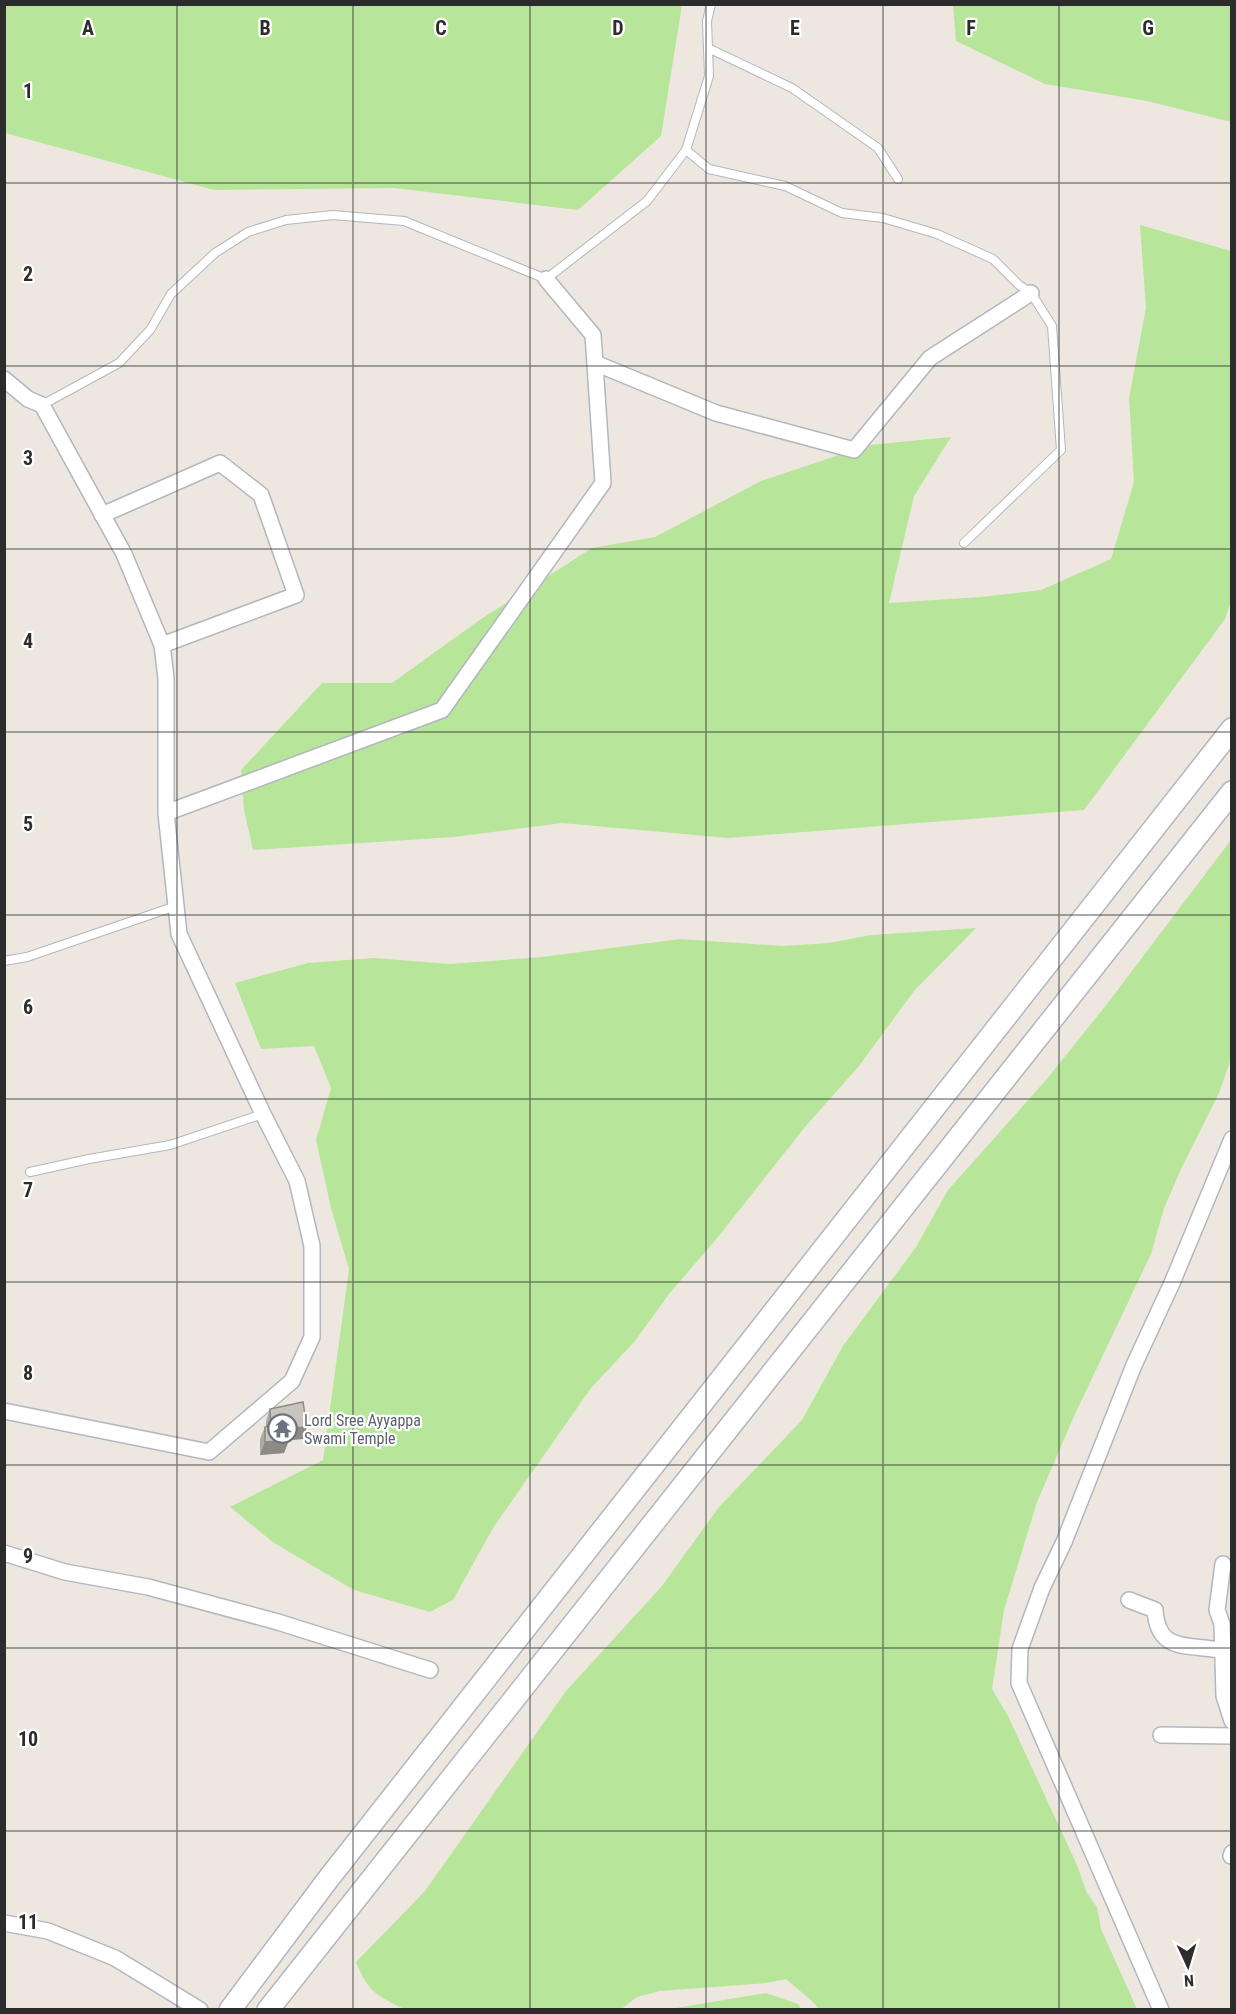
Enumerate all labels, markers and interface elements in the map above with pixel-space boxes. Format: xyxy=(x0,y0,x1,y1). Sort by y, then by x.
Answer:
text: A xyxy=(82,16,94,40)
text: B xyxy=(259,16,271,40)
text: C xyxy=(435,16,447,40)
text: D xyxy=(612,16,624,40)
text: E xyxy=(790,16,800,40)
text: F xyxy=(966,16,976,40)
text: G xyxy=(1142,16,1154,40)
text: 1 xyxy=(23,79,33,103)
text: 2 xyxy=(23,262,33,286)
text: 3 xyxy=(23,446,33,470)
text: 4 xyxy=(23,629,33,653)
text: 5 xyxy=(23,812,33,836)
text: 6 xyxy=(23,995,33,1019)
text: 7 xyxy=(23,1178,33,1202)
text: 8 xyxy=(23,1361,33,1385)
place label: Lord Sree Ayyappa Swami Temple xyxy=(304,1411,421,1448)
temple icon: Lord Sree Ayyappa Swami Temple xyxy=(267,1413,299,1445)
text: 9 xyxy=(23,1544,33,1568)
text: 10 xyxy=(18,1727,38,1751)
text: 11 xyxy=(18,1910,38,1934)
north arrow xyxy=(1158,1936,1218,1996)
text: N xyxy=(1183,1971,1195,1990)

